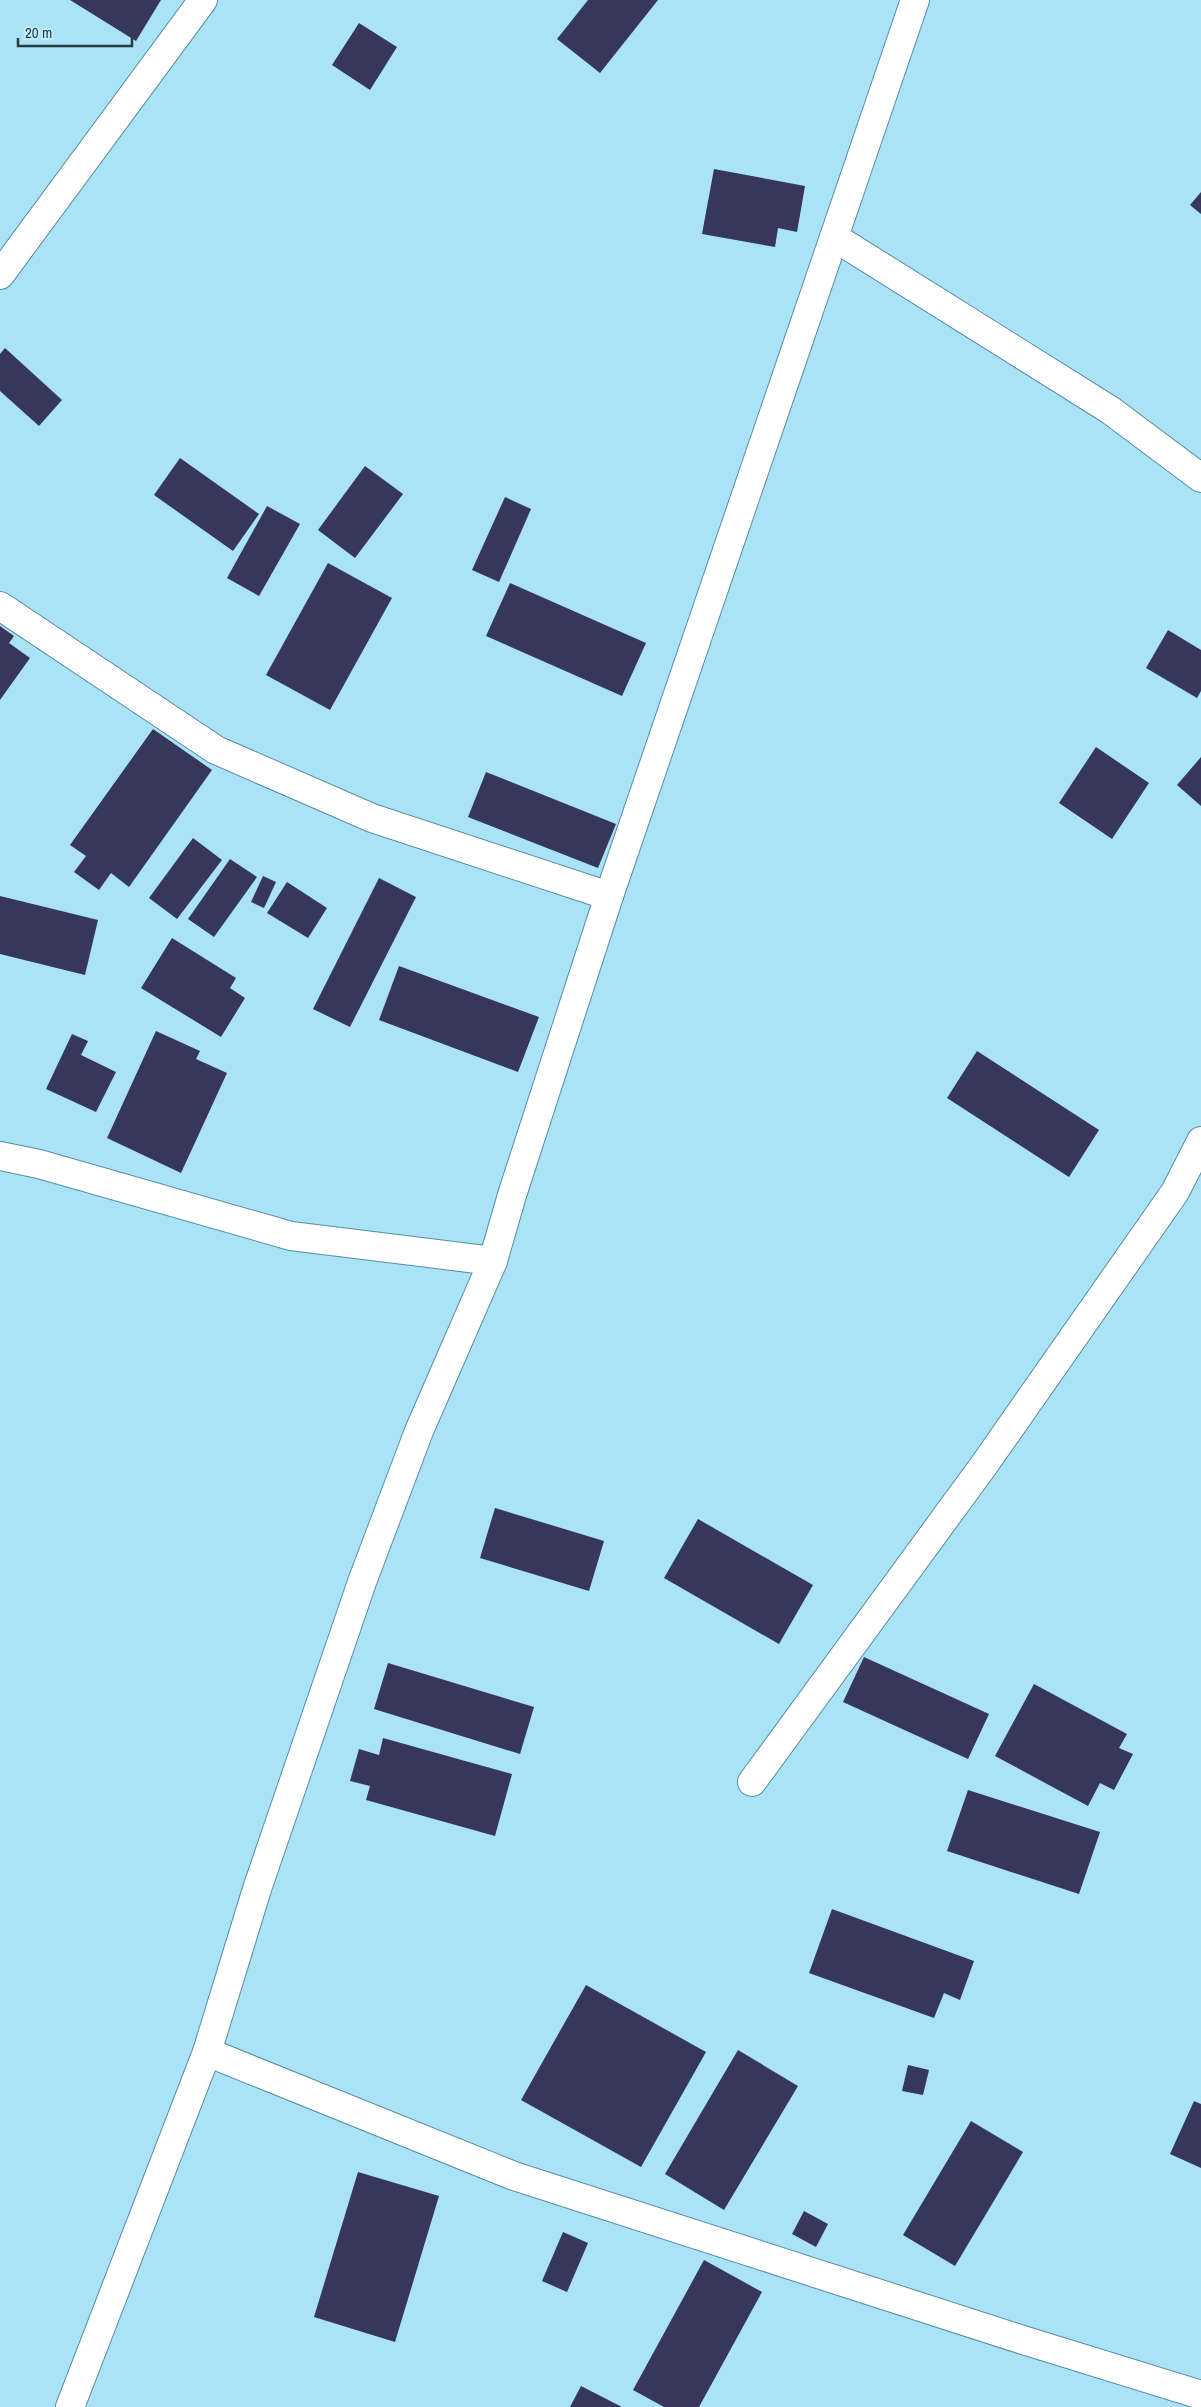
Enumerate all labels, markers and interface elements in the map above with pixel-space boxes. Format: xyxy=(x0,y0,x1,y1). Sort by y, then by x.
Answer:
scale bar xyxy=(18,15,131,47)
text: 20 m xyxy=(25,22,52,43)

